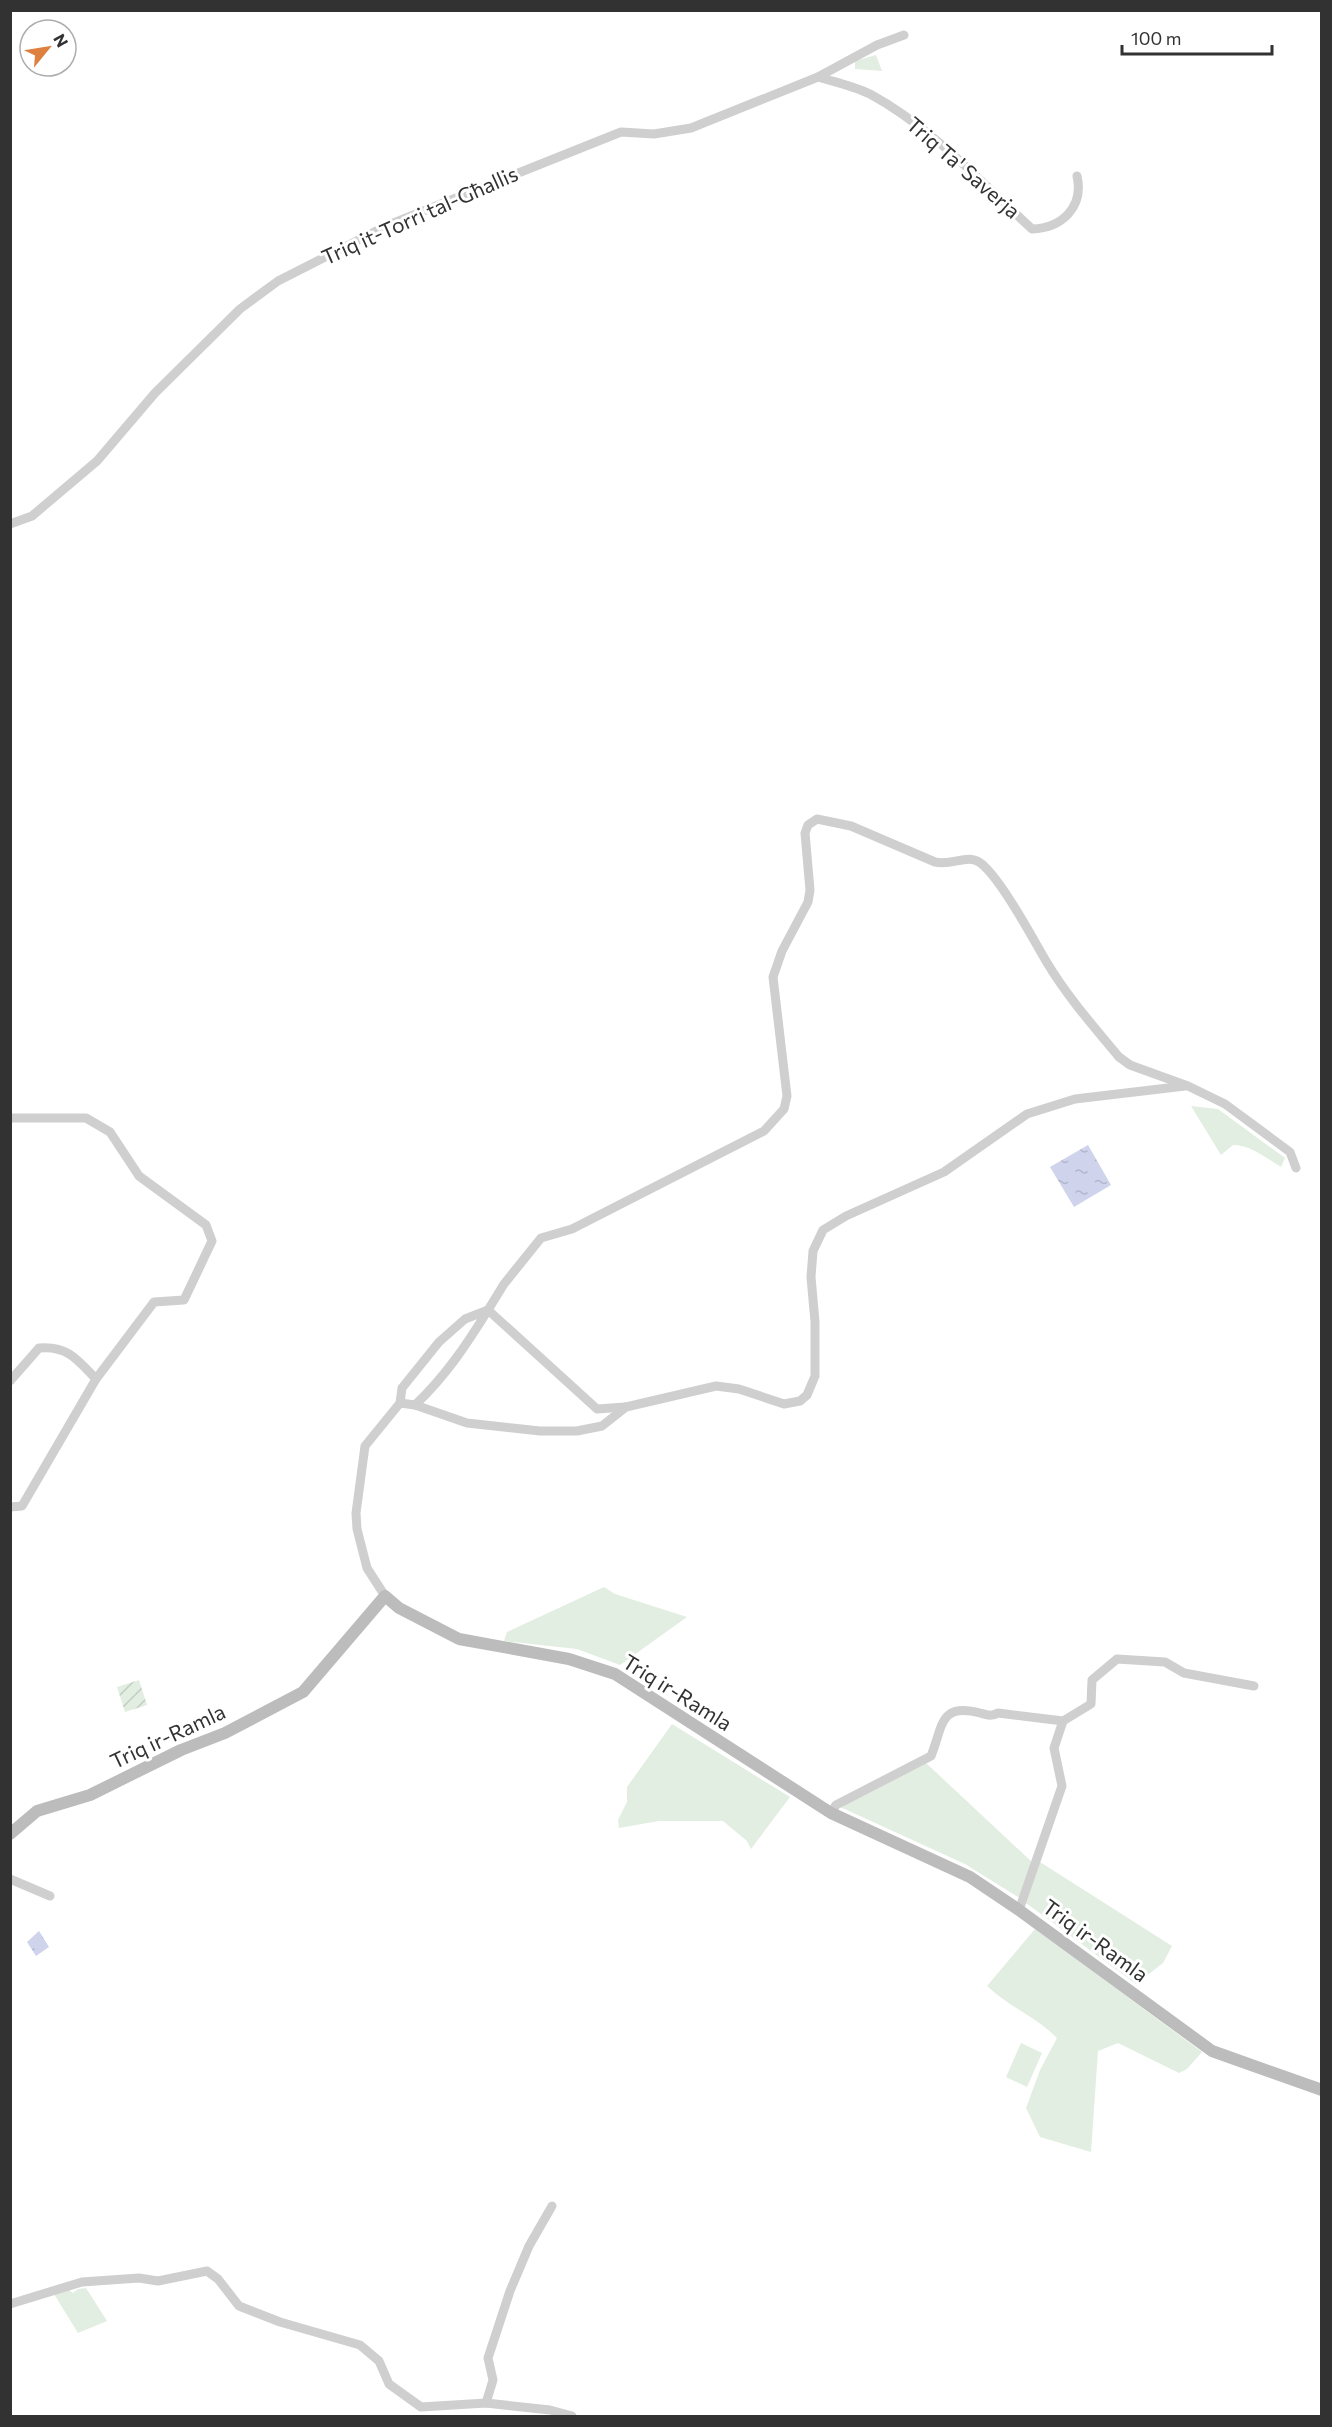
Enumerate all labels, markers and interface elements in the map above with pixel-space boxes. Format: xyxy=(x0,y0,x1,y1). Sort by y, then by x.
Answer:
north arrow xyxy=(18,18,78,78)
scale bar xyxy=(1122,18,1272,56)
text: 100 m xyxy=(1131,27,1181,49)
text: N xyxy=(50,30,73,50)
street label: Triq Ta' Saverja xyxy=(902,111,1026,223)
street label: Triq it-Torri tal-Għallis xyxy=(318,160,521,269)
street label: Triq ir-Ramla xyxy=(619,1648,737,1735)
street label: Triq ir-Ramla xyxy=(106,1698,229,1773)
street label: Triq ir-Ramla xyxy=(1038,1893,1153,1986)

